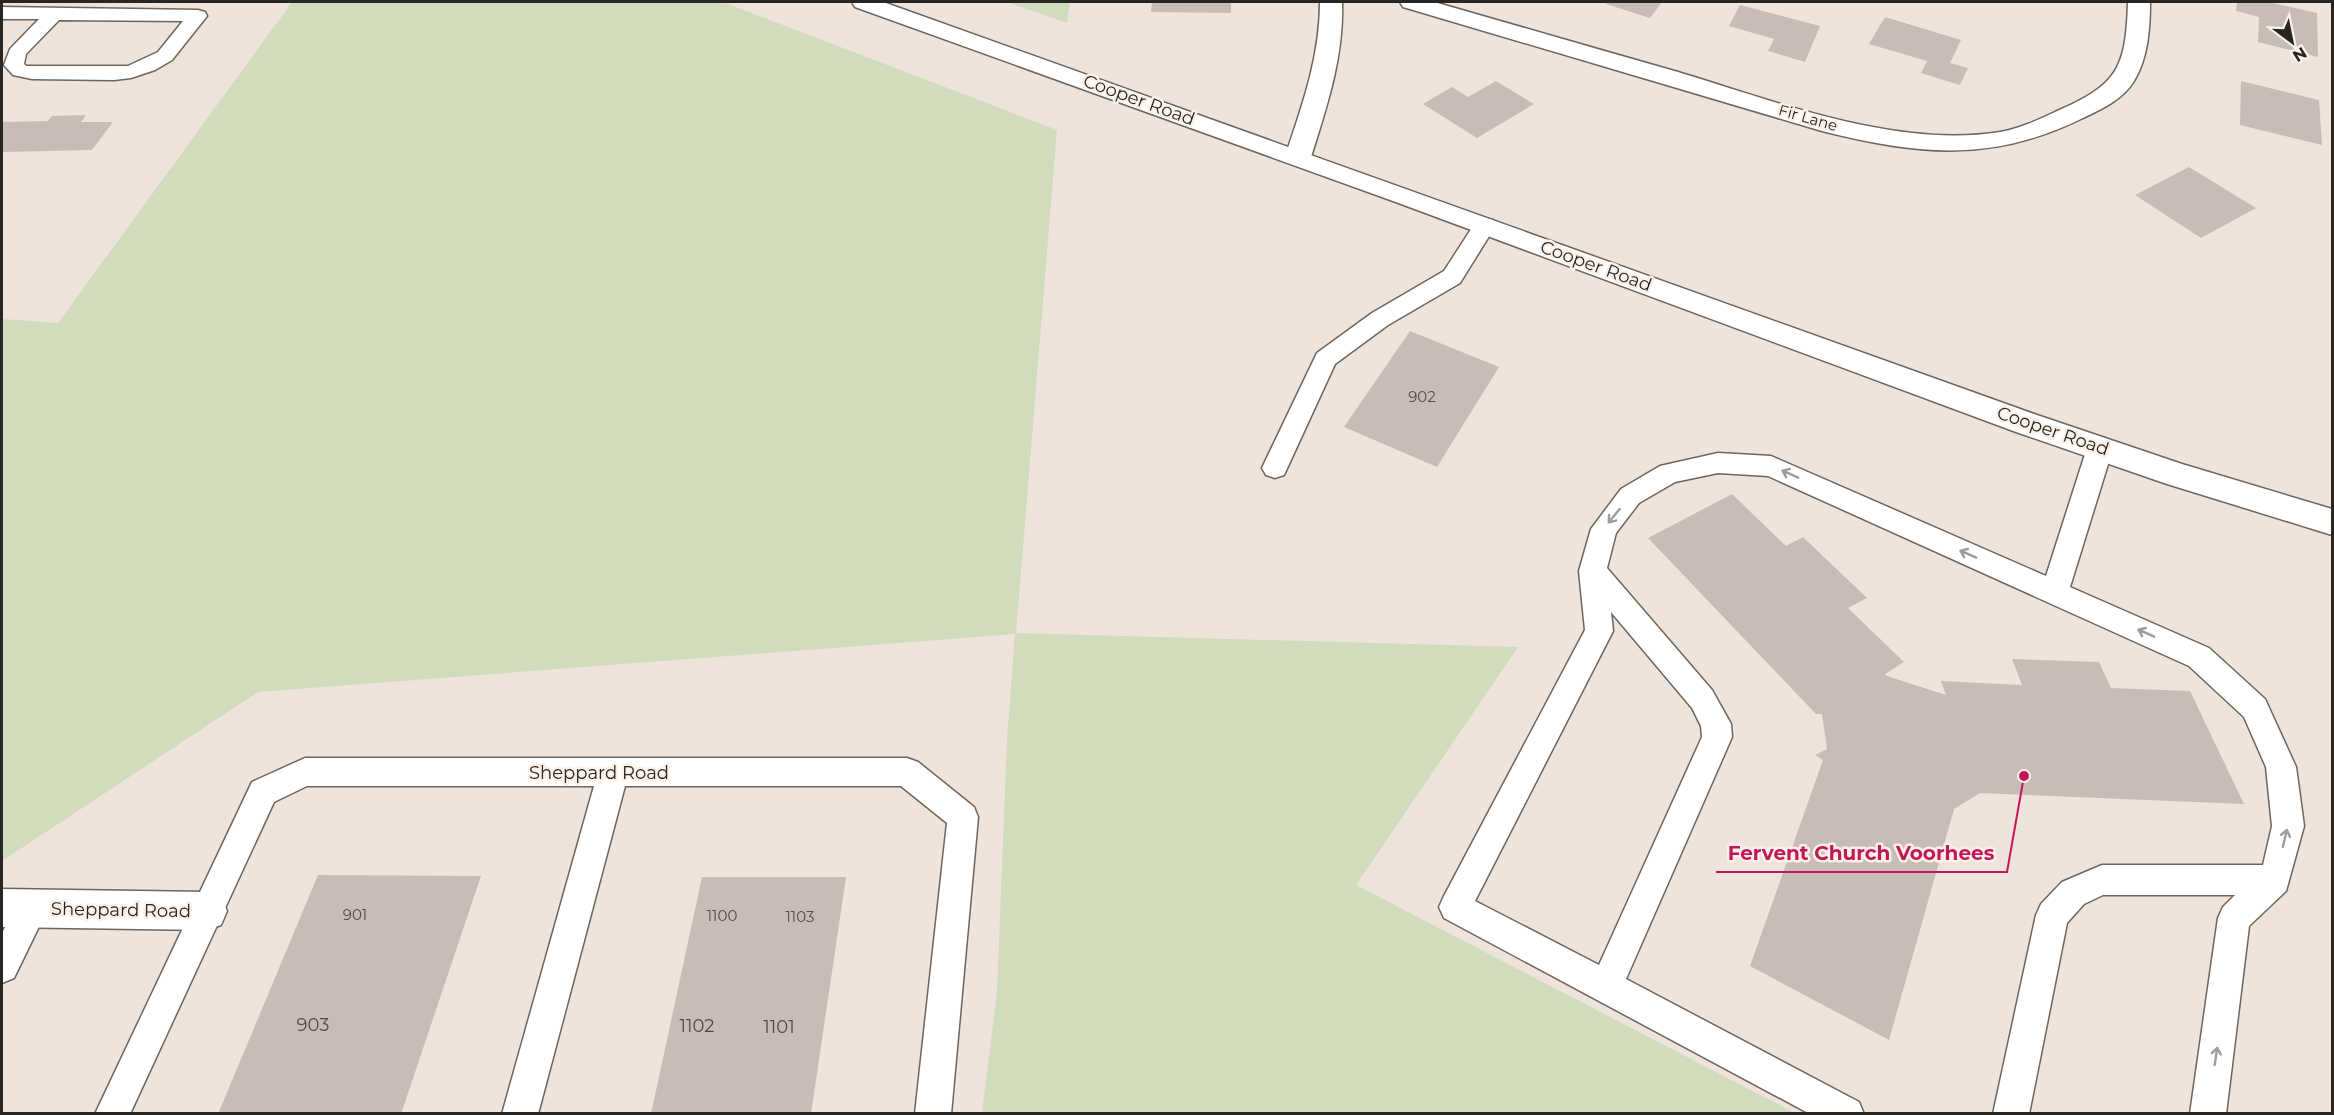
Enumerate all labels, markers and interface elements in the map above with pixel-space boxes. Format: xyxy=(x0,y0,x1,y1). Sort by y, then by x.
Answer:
north arrow xyxy=(2262,12,2322,72)
text: N xyxy=(2289,43,2310,66)
street label: Cooper Road xyxy=(1080,70,1198,130)
street label: Fir Lane xyxy=(1777,100,1840,135)
street label: Cooper Road xyxy=(1537,236,1655,296)
house number: 902 xyxy=(1408,387,1436,406)
street label: Cooper Road xyxy=(1994,402,2112,460)
one-way arrow xyxy=(1781,468,1799,480)
one-way arrow xyxy=(1607,508,1620,524)
one-way arrow xyxy=(1959,547,1977,559)
one-way arrow xyxy=(2137,627,2155,638)
street label: Sheppard Road xyxy=(529,762,669,784)
one-way arrow xyxy=(2279,829,2291,848)
callout: Fervent Church Voorhees xyxy=(1716,834,2007,872)
text: Fervent Church Voorhees xyxy=(1728,841,1995,865)
street label: Sheppard Road xyxy=(51,898,191,922)
house number: 901 xyxy=(343,905,367,924)
house number: 1100 xyxy=(707,906,737,925)
house number: 1103 xyxy=(785,907,815,926)
house number: 903 xyxy=(297,1014,329,1036)
house number: 1102 xyxy=(679,1015,715,1037)
house number: 1101 xyxy=(763,1016,795,1038)
one-way arrow xyxy=(2210,1046,2221,1066)

